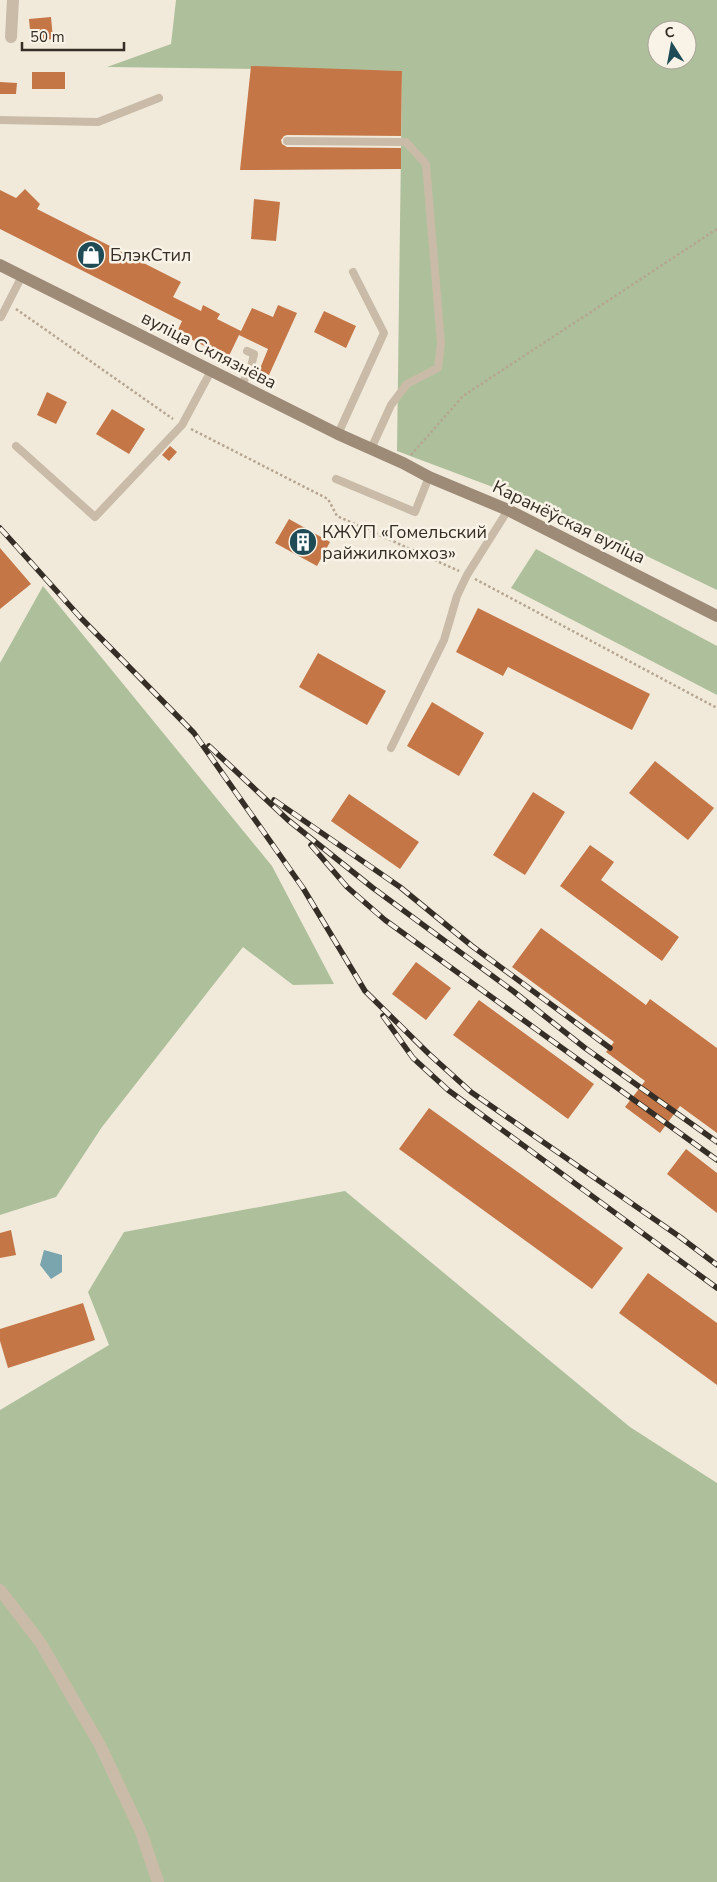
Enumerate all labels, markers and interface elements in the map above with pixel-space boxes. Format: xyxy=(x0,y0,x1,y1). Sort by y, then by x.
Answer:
scale bar xyxy=(22,20,125,52)
north arrow xyxy=(647,20,697,70)
text: С xyxy=(663,22,677,43)
text: 50 m xyxy=(30,27,65,47)
shop icon: БлэкСтил xyxy=(76,240,106,270)
place label: БлэкСтил xyxy=(110,243,191,267)
street label: вуліца Склязнёва xyxy=(137,305,281,395)
street label: Каранёўская вуліца xyxy=(489,475,649,569)
place label: КЖУП «Гомельский райжилкомхоз» xyxy=(322,520,487,565)
building icon: КЖУП «Гомельский райжилкомхоз» xyxy=(288,527,318,557)

